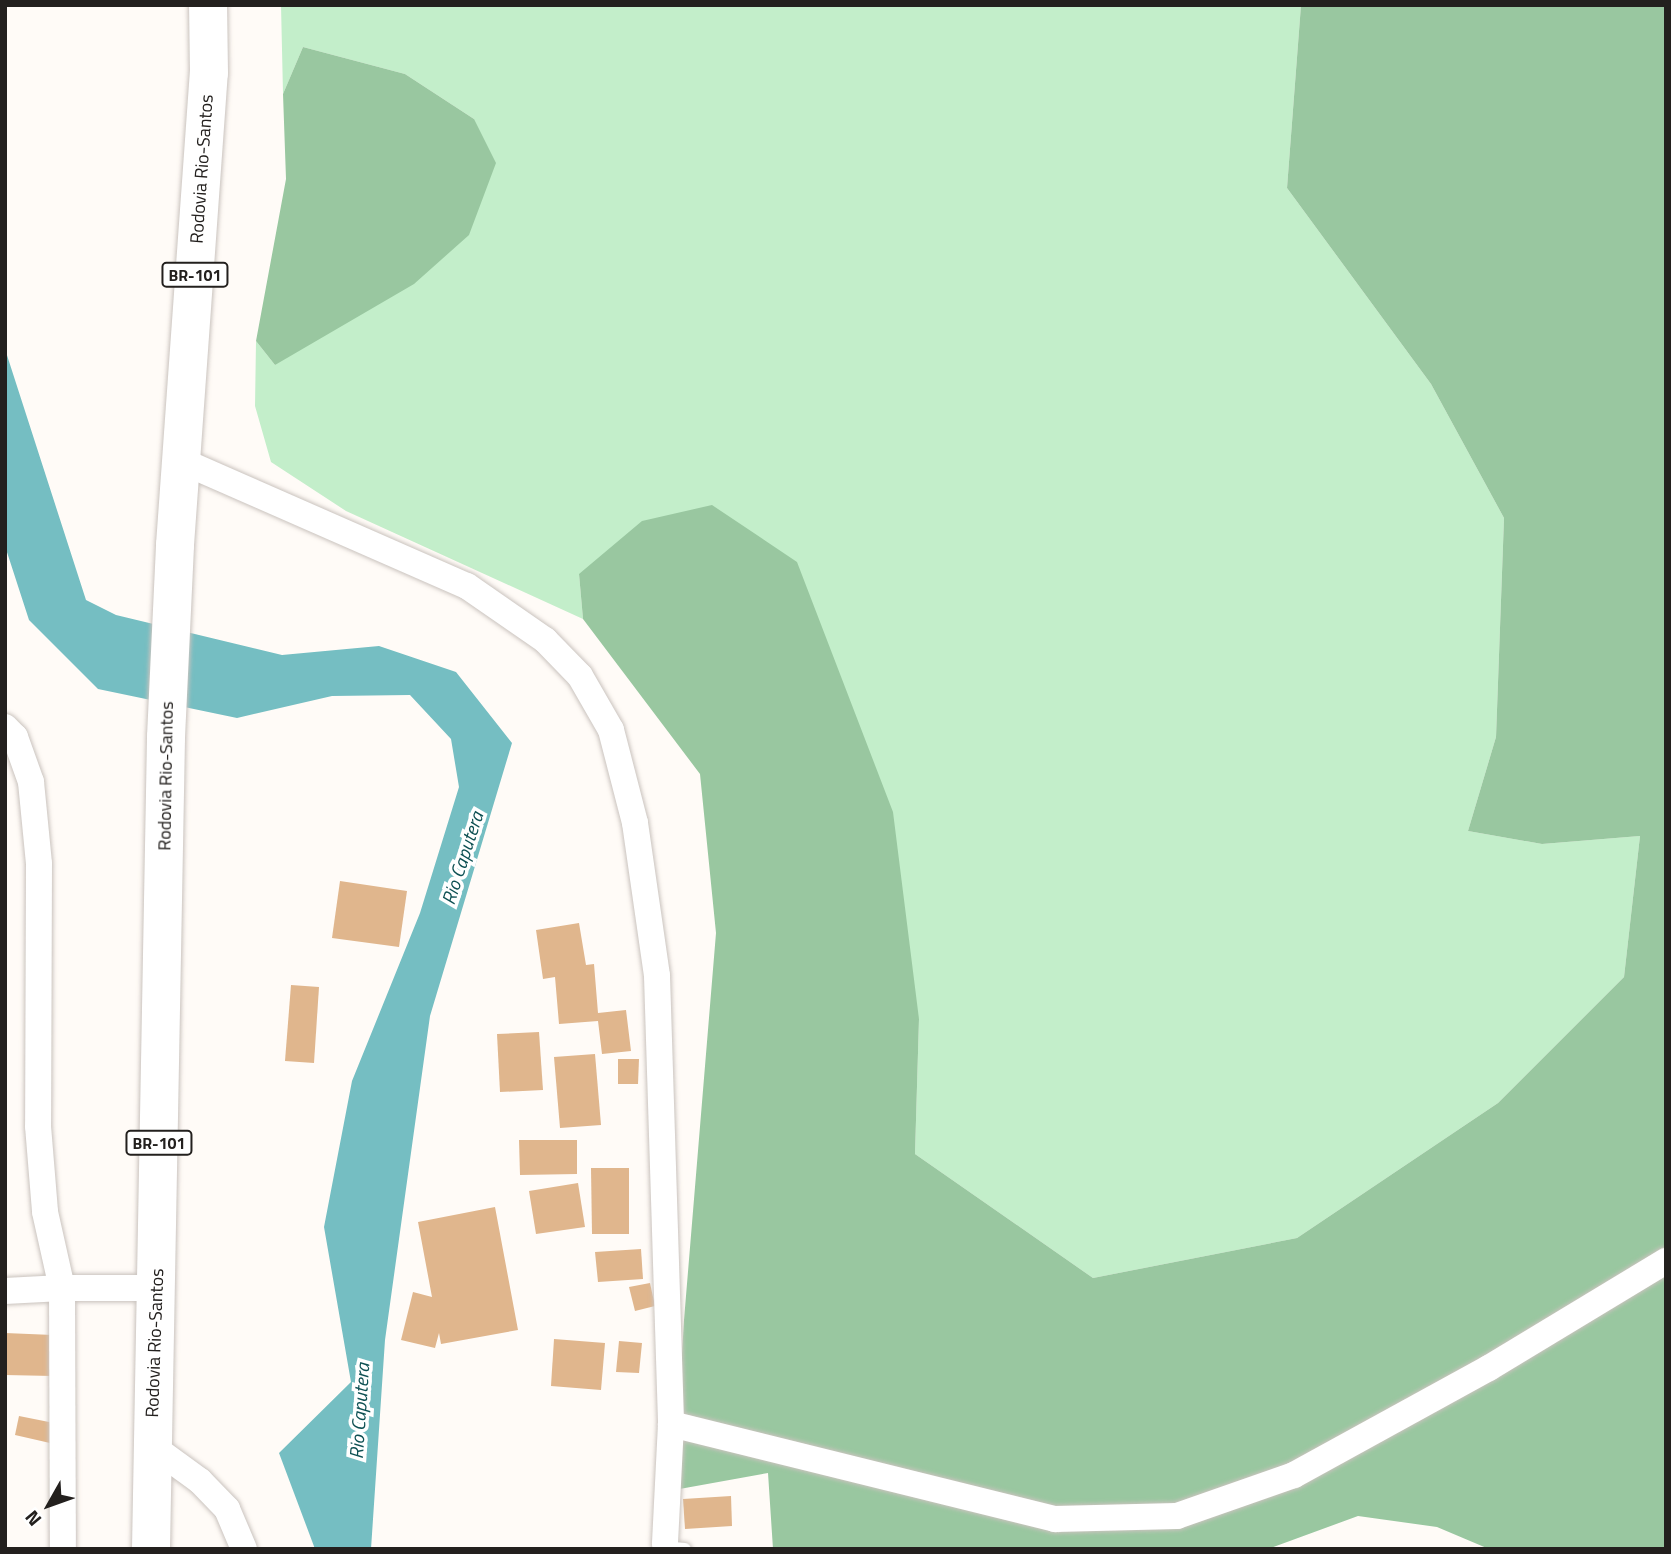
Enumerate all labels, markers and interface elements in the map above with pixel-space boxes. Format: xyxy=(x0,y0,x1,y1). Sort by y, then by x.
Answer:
street label: Rodovia Rio-Santos xyxy=(186,94,218,244)
road number: BR-101 xyxy=(160,262,230,288)
street label: Rodovia Rio-Santos xyxy=(154,701,178,851)
water label: Rio Caputera xyxy=(436,809,488,907)
road number: BR-101 xyxy=(124,1130,194,1156)
street label: Rodovia Rio-Santos xyxy=(142,1268,168,1418)
water label: Rio Caputera xyxy=(344,1362,374,1460)
north arrow xyxy=(14,1470,84,1540)
text: N xyxy=(17,1504,48,1533)

